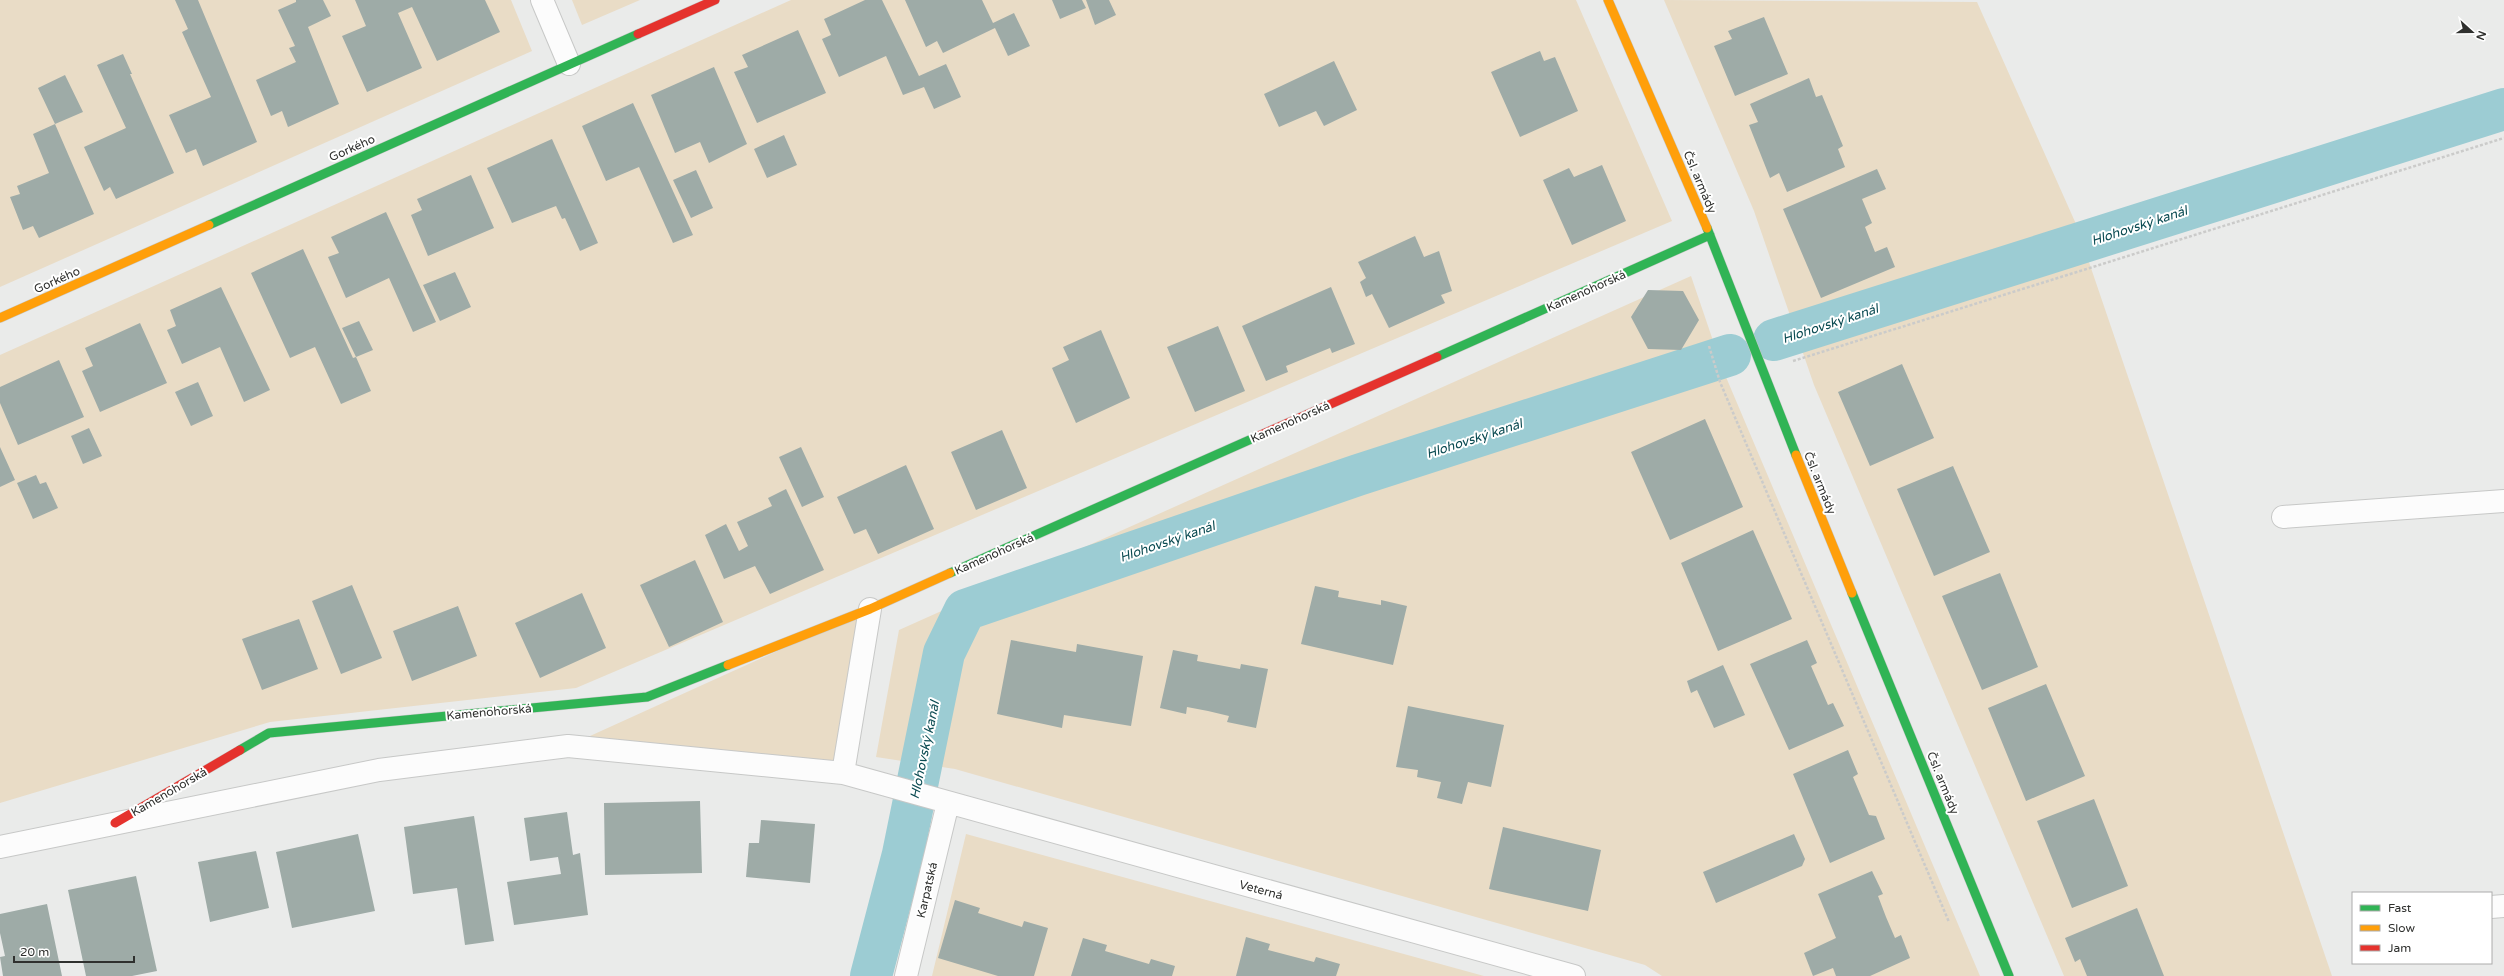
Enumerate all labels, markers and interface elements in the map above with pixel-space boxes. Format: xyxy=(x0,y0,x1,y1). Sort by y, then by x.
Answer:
north arrow xyxy=(2452,12,2492,52)
text: N xyxy=(2473,29,2489,42)
street label: Gorkého xyxy=(327,132,377,164)
street label: Čsl. armády xyxy=(1681,149,1720,216)
water label: Hlohovský kanál xyxy=(2089,202,2191,249)
street label: Gorkého xyxy=(32,264,82,296)
street label: Kamenohorská xyxy=(1544,267,1628,315)
water label: Hlohovský kanál xyxy=(1780,300,1882,347)
street label: Kamenohorská xyxy=(1248,398,1332,446)
water label: Hlohovský kanál xyxy=(1424,415,1526,462)
street label: Čsl. armády xyxy=(1801,450,1839,517)
water label: Hlohovský kanál xyxy=(1118,518,1219,566)
street label: Kamenohorská xyxy=(952,530,1036,578)
water label: Hlohovský kanál xyxy=(907,698,944,801)
street label: Kamenohorská xyxy=(446,701,532,723)
street label: Čsl. armády xyxy=(1924,750,1962,817)
street label: Kamenohorská xyxy=(129,765,209,819)
street label: Karpatská xyxy=(914,861,940,919)
street label: Veterná xyxy=(1238,877,1284,903)
legend xyxy=(2352,892,2492,964)
text: Fast xyxy=(2388,901,2412,915)
text: Slow xyxy=(2388,921,2415,935)
scale bar xyxy=(14,938,134,964)
text: Jam xyxy=(2388,941,2411,955)
text: 20 m xyxy=(20,945,49,959)

